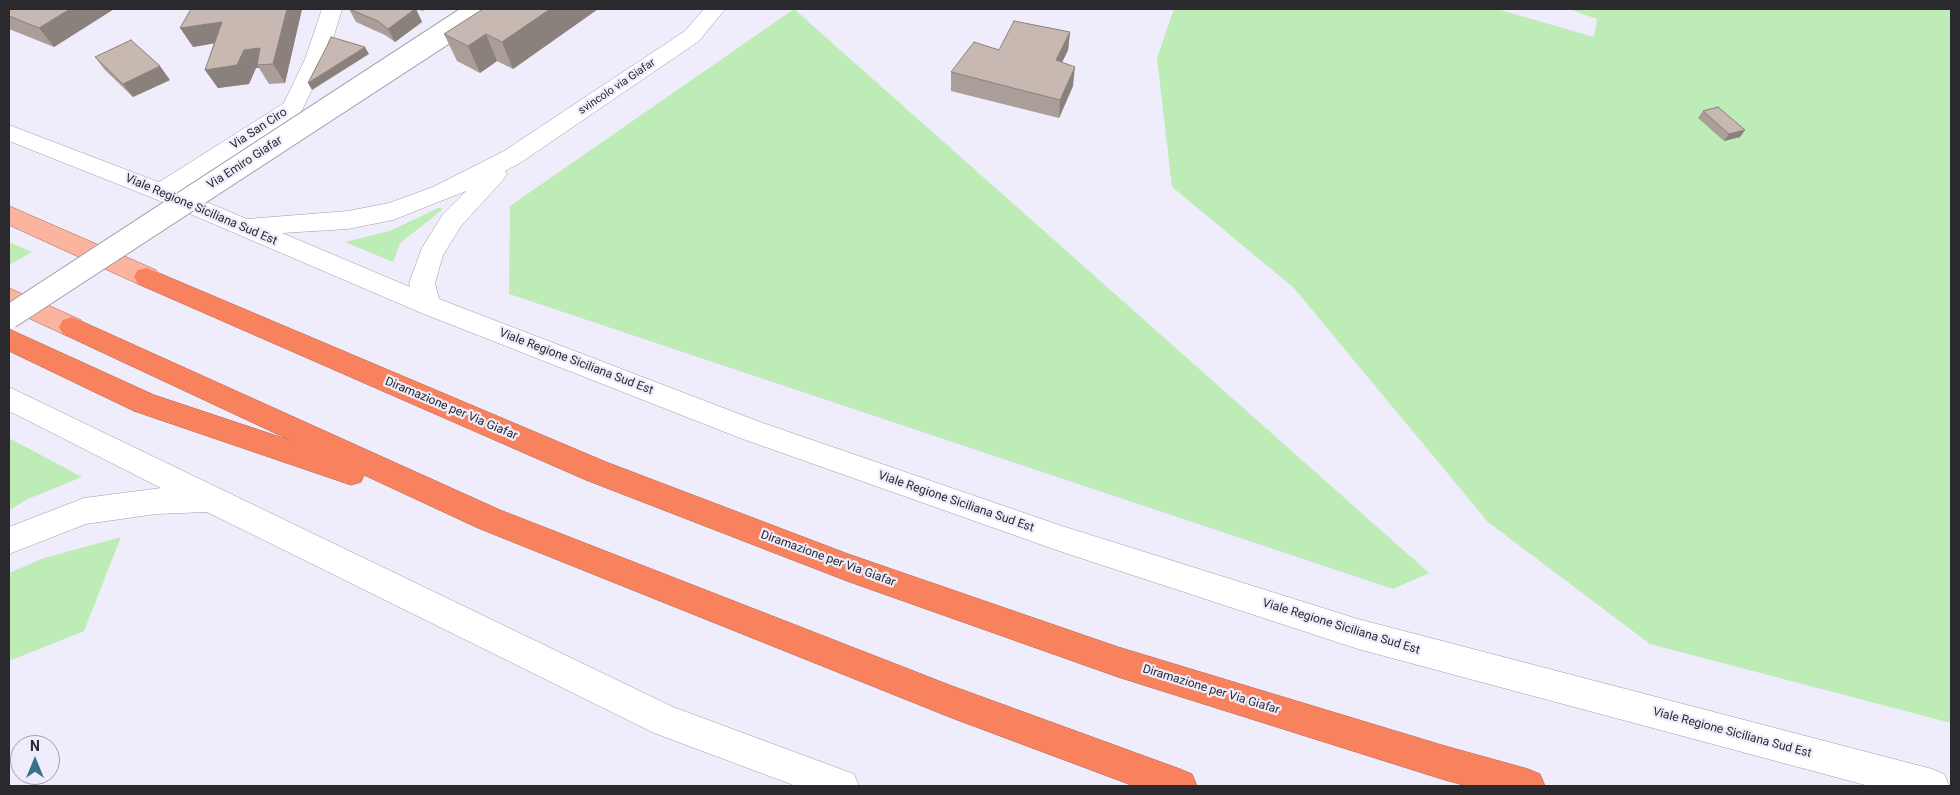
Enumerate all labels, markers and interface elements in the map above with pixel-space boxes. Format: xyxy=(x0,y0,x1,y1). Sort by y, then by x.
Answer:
street label: svincolo via Giafar xyxy=(576,56,658,118)
street label: Via San Ciro xyxy=(228,105,290,153)
street label: Via Emiro Giafar xyxy=(205,133,285,193)
street label: Viale Regione Siciliana Sud Est xyxy=(123,171,279,249)
street label: Viale Regione Siciliana Sud Est xyxy=(497,326,655,398)
street label: Diramazione per Via Giafar xyxy=(383,375,519,443)
street label: Viale Regione Siciliana Sud Est xyxy=(876,469,1036,535)
street label: Diramazione per Via Giafar xyxy=(759,528,897,590)
street label: Viale Regione Siciliana Sud Est xyxy=(1261,596,1421,658)
street label: Diramazione per Via Giafar xyxy=(1141,662,1281,718)
street label: Viale Regione Siciliana Sud Est xyxy=(1651,705,1813,761)
north arrow xyxy=(10,735,60,785)
text: N xyxy=(30,738,40,754)

